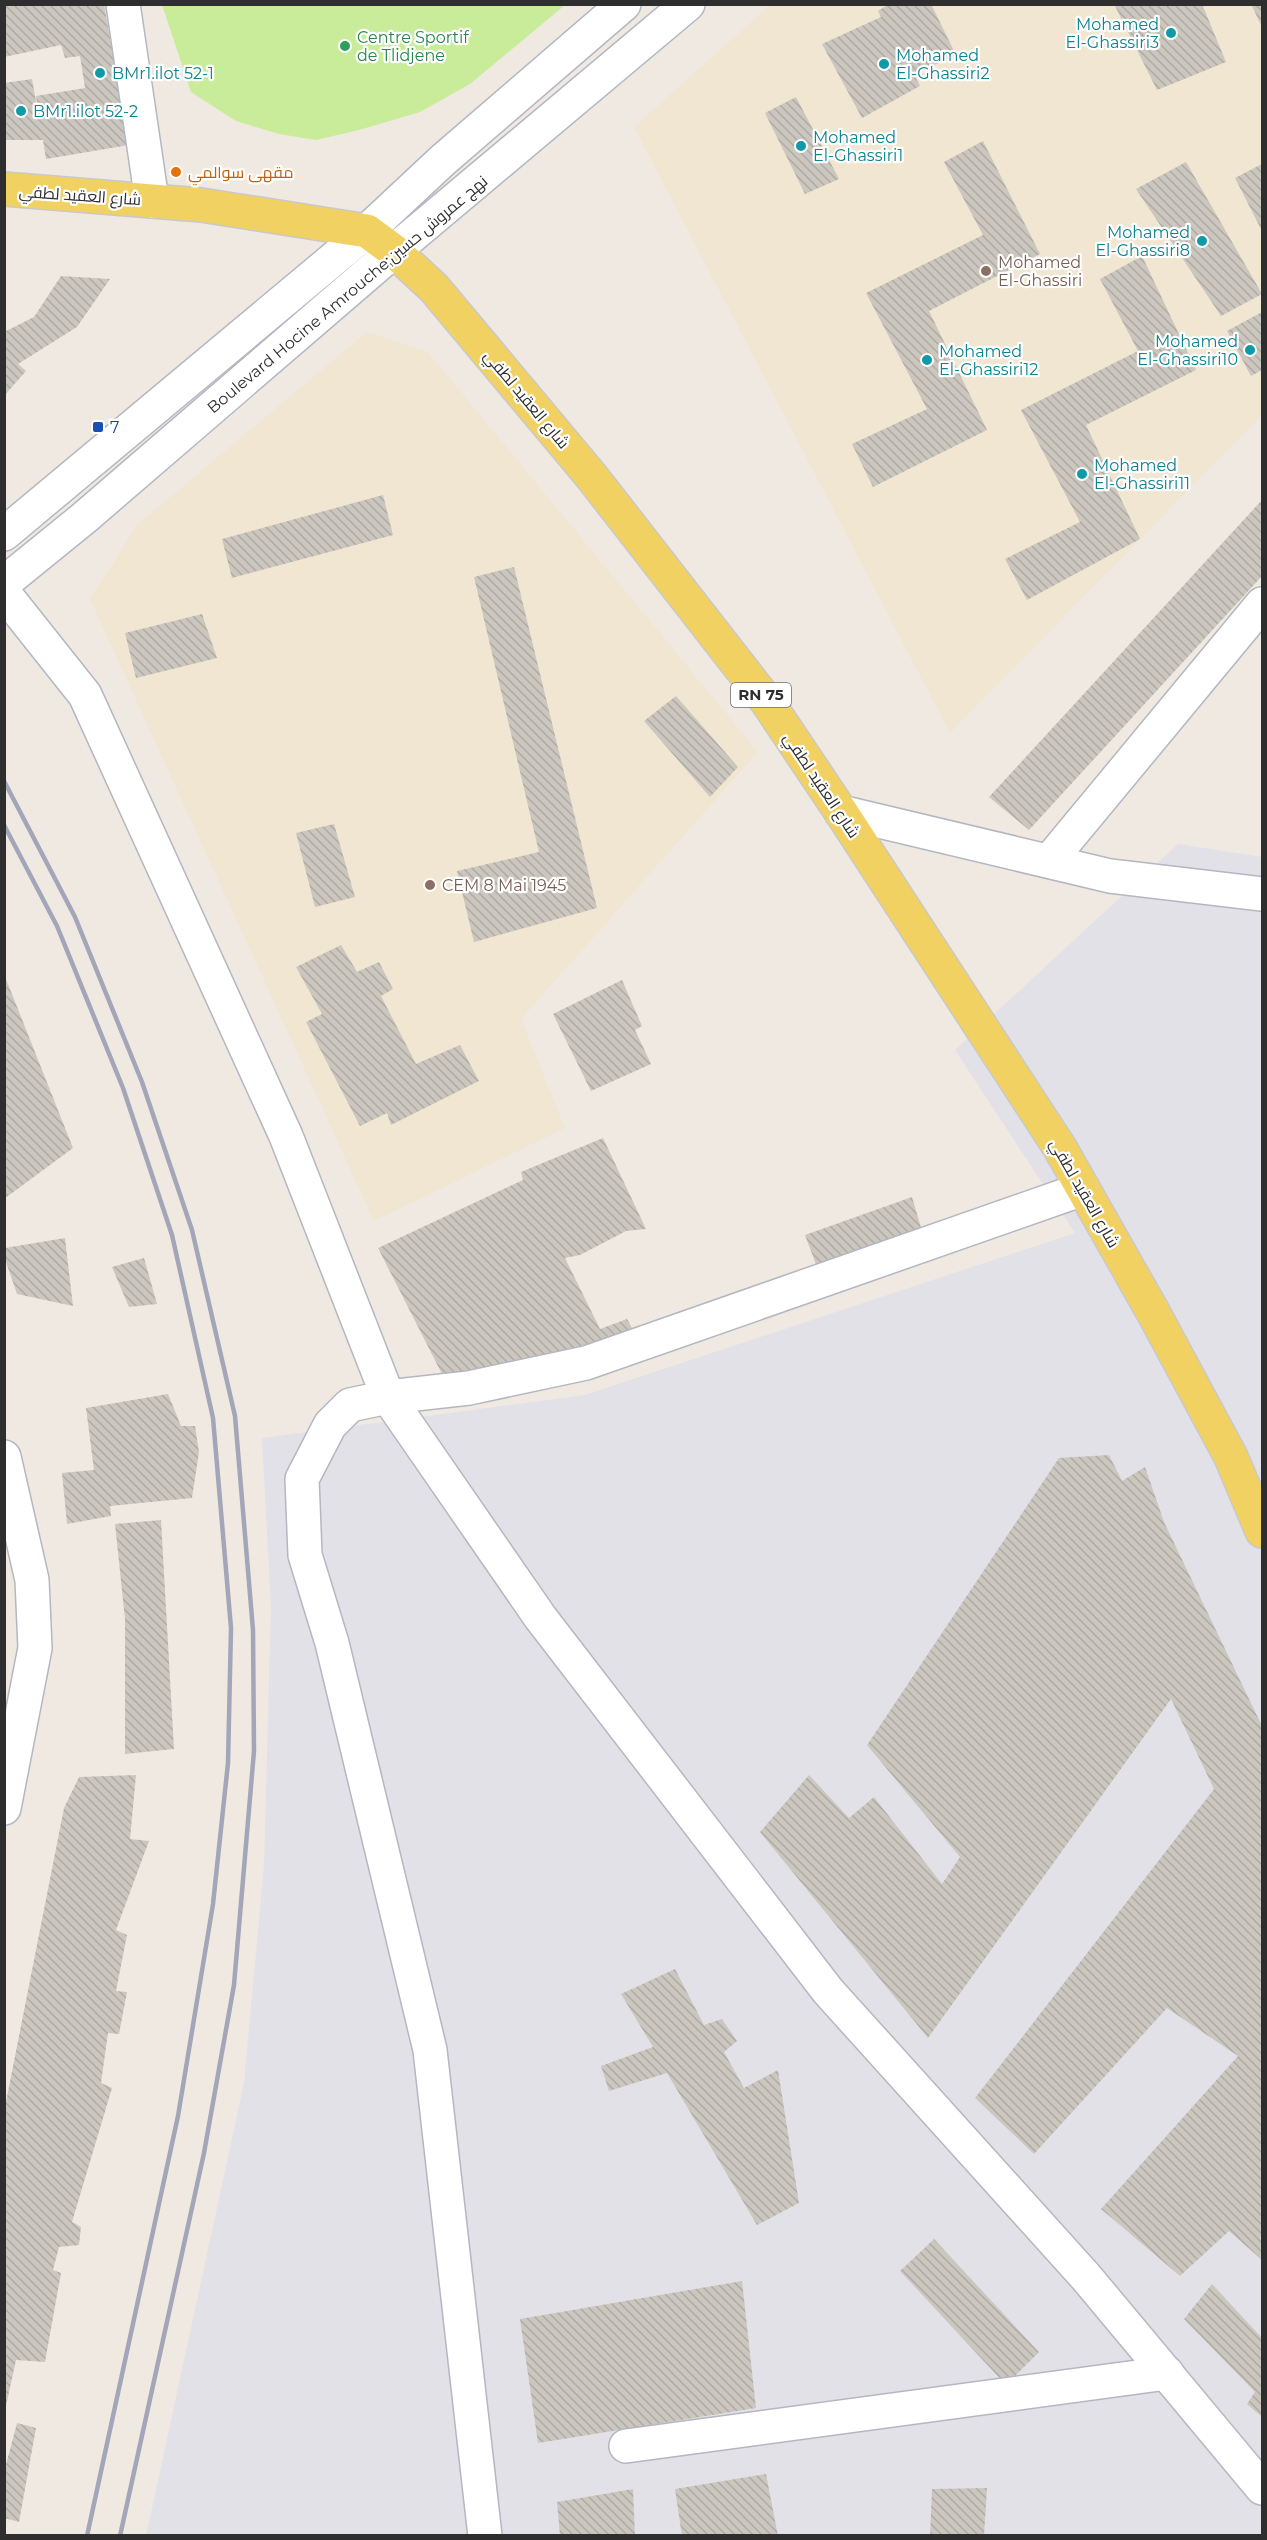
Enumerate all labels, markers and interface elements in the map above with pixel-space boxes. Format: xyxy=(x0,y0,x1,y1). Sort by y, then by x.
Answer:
place label: Mohamed El-Ghassiri3 xyxy=(1066,15,1159,52)
marker: Mohamed El-Ghassiri3 xyxy=(1164,26,1178,40)
place label: Centre Sportif de Tlidjene xyxy=(357,28,469,65)
marker: Centre Sportif de Tlidjene xyxy=(338,39,352,53)
place label: Mohamed El-Ghassiri2 xyxy=(896,46,989,83)
marker: Mohamed El-Ghassiri2 xyxy=(877,57,891,71)
place label: BMr1.ilot 52-1 xyxy=(112,64,214,83)
marker: BMr1.ilot 52-1 xyxy=(93,66,107,80)
place label: BMr1.ilot 52-2 xyxy=(33,102,138,121)
marker: BMr1.ilot 52-2 xyxy=(14,104,28,118)
place label: Mohamed El-Ghassiri1 xyxy=(813,128,903,165)
marker: Mohamed El-Ghassiri1 xyxy=(794,139,808,153)
place label: مقهى سوالمي xyxy=(188,163,294,186)
marker: مقهى سوالمي xyxy=(169,165,183,179)
street label: Boulevard Hocine Amrouche;نهج عمروش حسين xyxy=(203,171,493,419)
street label: شارع العقيد لطفي xyxy=(18,182,142,213)
place label: Mohamed El-Ghassiri8 xyxy=(1095,223,1190,260)
marker: Mohamed El-Ghassiri8 xyxy=(1195,234,1209,248)
place label: Mohamed El-Ghassiri xyxy=(998,253,1082,290)
marker: Mohamed El-Ghassiri xyxy=(979,264,993,278)
place label: Mohamed El-Ghassiri10 xyxy=(1137,332,1238,369)
place label: Mohamed El-Ghassiri12 xyxy=(939,342,1038,379)
marker: Mohamed El-Ghassiri10 xyxy=(1243,343,1257,357)
street label: شارع العقيد لطفي xyxy=(477,346,573,455)
marker: Mohamed El-Ghassiri12 xyxy=(920,353,934,367)
place label: 7 xyxy=(110,418,119,437)
marker: 7 xyxy=(91,420,105,434)
place label: Mohamed El-Ghassiri11 xyxy=(1094,456,1190,493)
marker: Mohamed El-Ghassiri11 xyxy=(1075,467,1089,481)
road number: RN 75 xyxy=(731,683,791,707)
street label: شارع العقيد لطفي xyxy=(776,729,864,844)
place label: CEM 8 Mai 1945 xyxy=(442,876,566,895)
marker: CEM 8 Mai 1945 xyxy=(423,878,437,892)
street label: شارع العقيد لطفي xyxy=(1042,1135,1123,1253)

